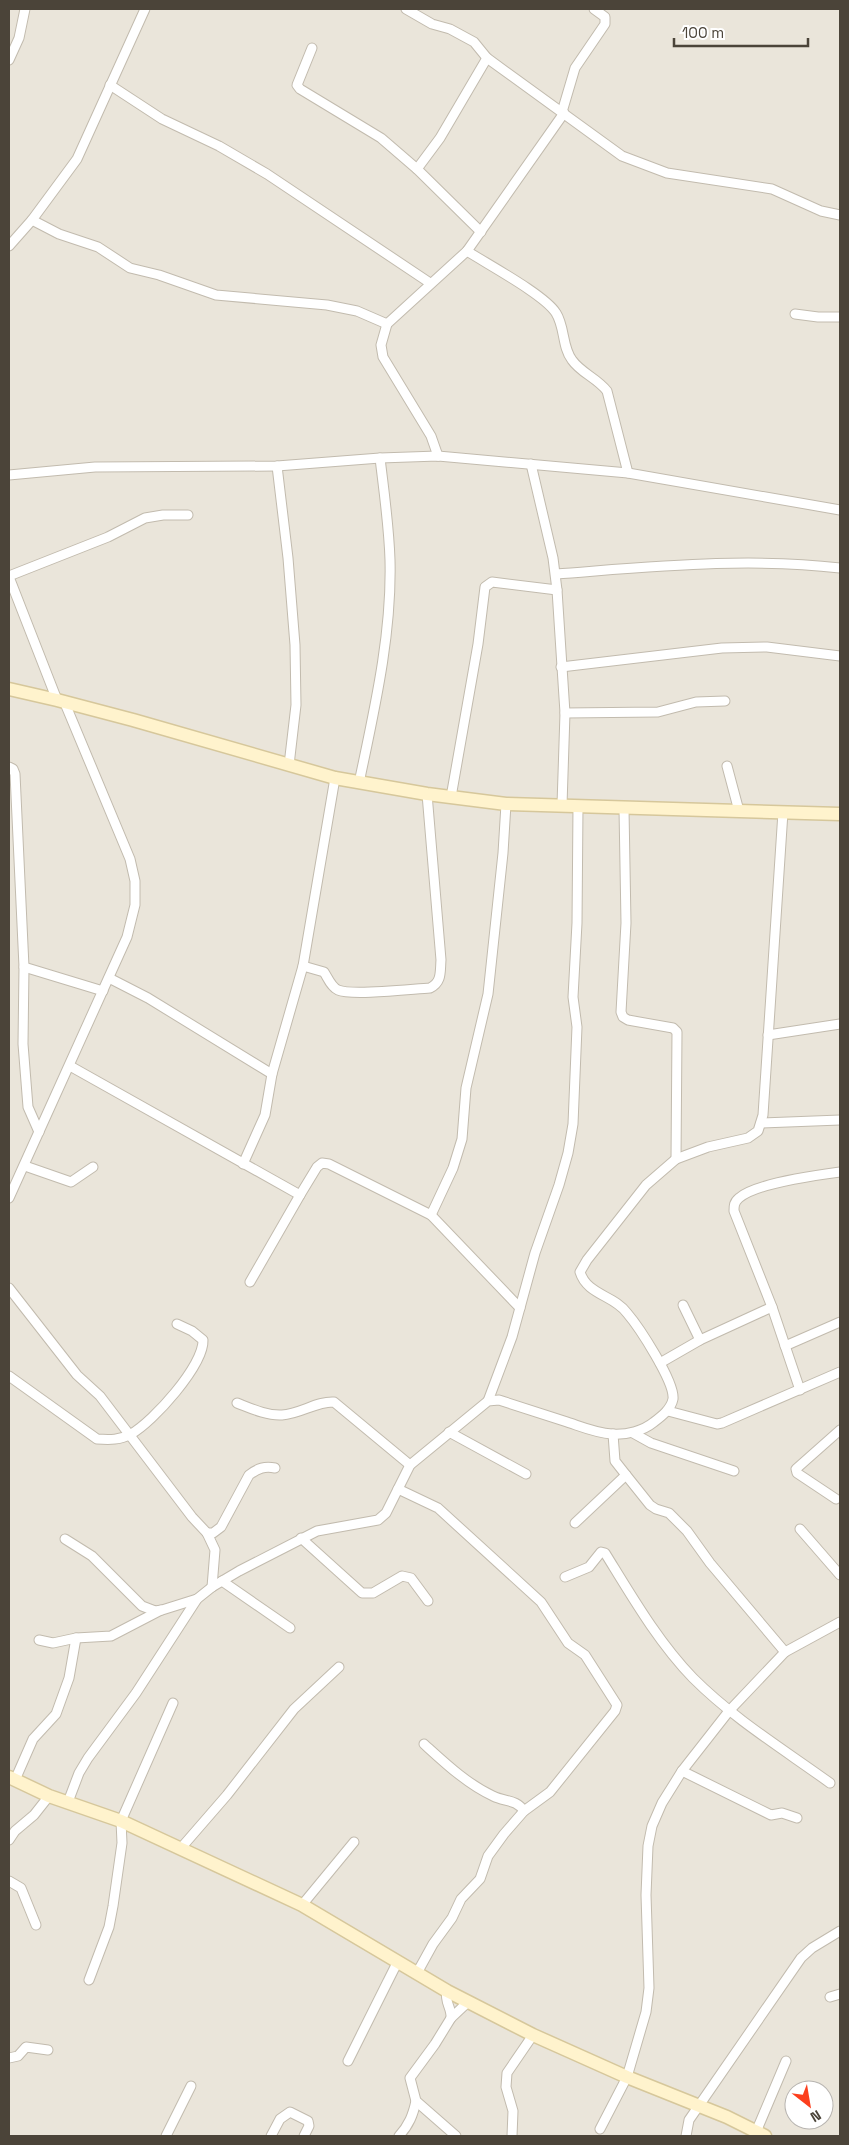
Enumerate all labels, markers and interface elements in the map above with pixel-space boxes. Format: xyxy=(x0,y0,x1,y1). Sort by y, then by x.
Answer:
scale bar xyxy=(674,15,808,47)
text: 100 m xyxy=(682,23,724,42)
north arrow xyxy=(784,2080,834,2130)
text: N xyxy=(807,2106,824,2126)

